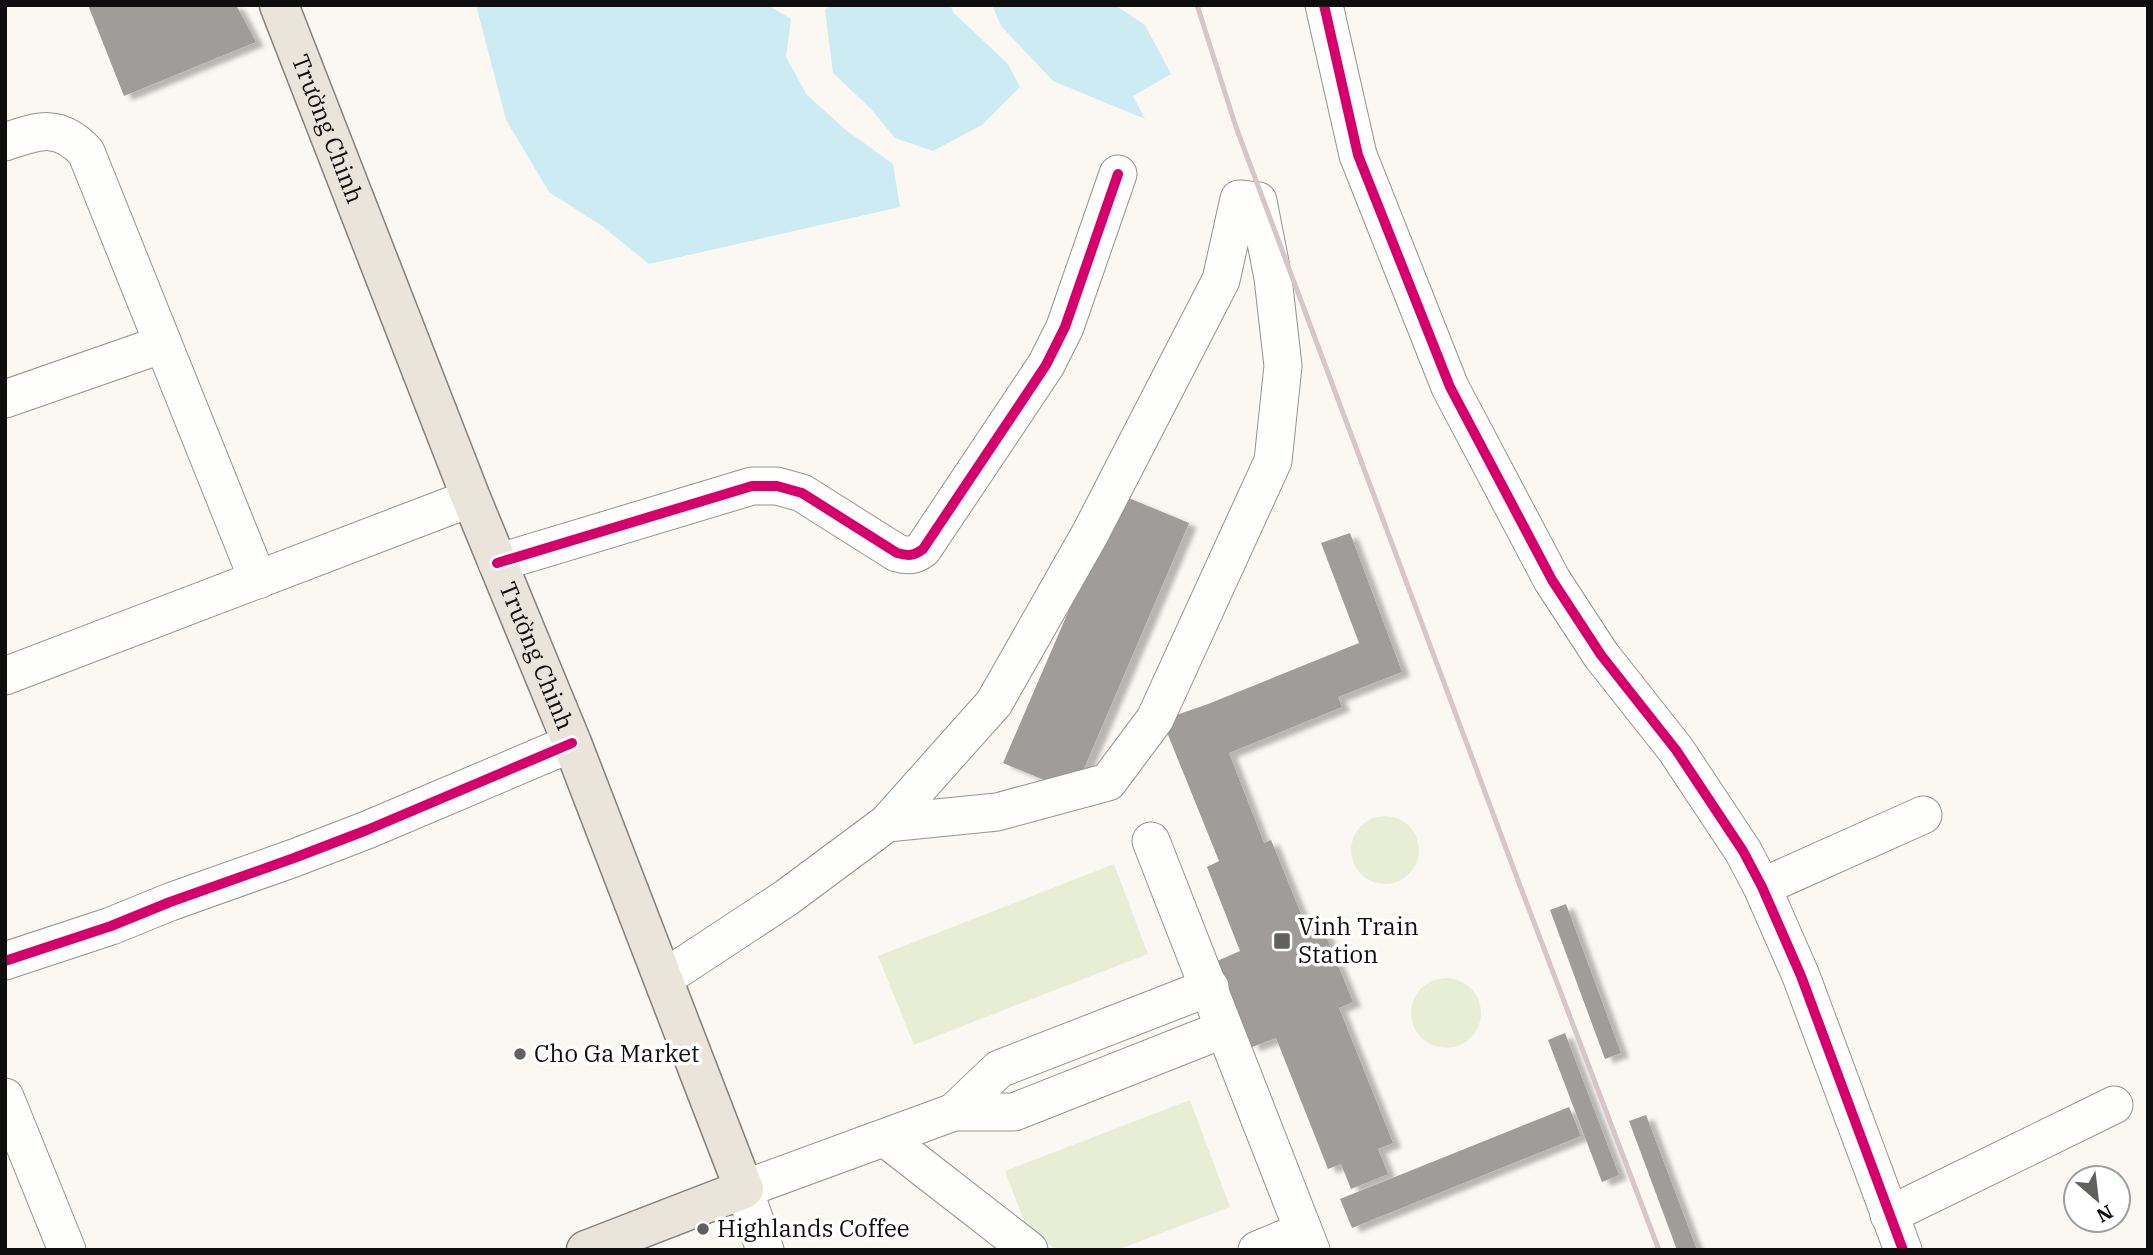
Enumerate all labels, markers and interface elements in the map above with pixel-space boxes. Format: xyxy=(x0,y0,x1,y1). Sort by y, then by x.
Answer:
street label: Trường Chinh xyxy=(285,49,372,208)
street label: Trường Chinh xyxy=(492,577,582,734)
place label: Vinh Train Station xyxy=(1298,910,1419,970)
marker: Vinh Train Station xyxy=(1272,931,1292,951)
place label: Cho Ga Market xyxy=(534,1037,700,1069)
marker: Cho Ga Market xyxy=(512,1046,528,1062)
north arrow xyxy=(2062,1164,2132,1234)
text: N xyxy=(2093,1200,2117,1228)
place label: Highlands Coffee xyxy=(717,1212,910,1244)
marker: Highlands Coffee xyxy=(695,1221,711,1237)

